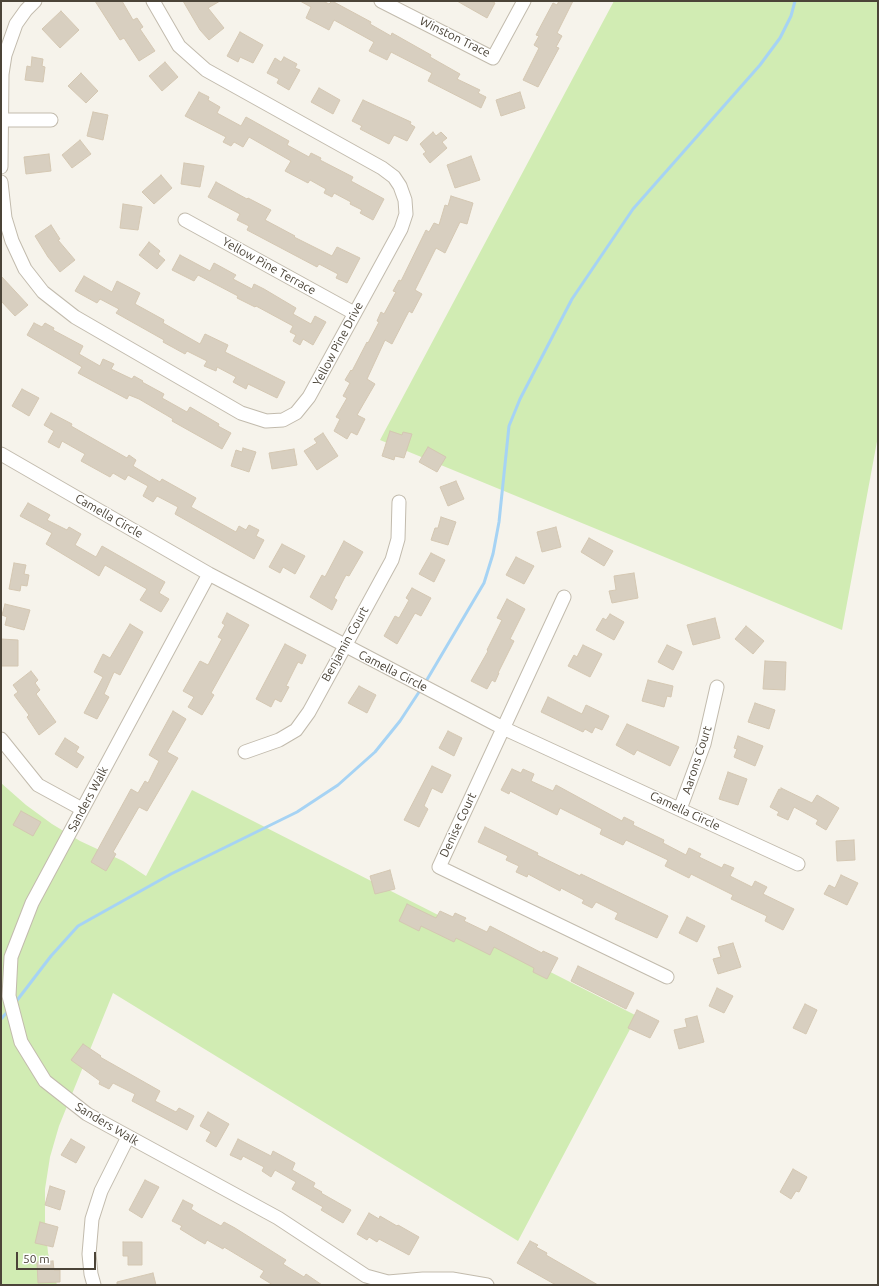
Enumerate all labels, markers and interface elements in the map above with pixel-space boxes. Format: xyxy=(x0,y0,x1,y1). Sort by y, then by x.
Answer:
street label: Winston Trace xyxy=(417,14,493,60)
street label: Yellow Pine Terrace xyxy=(220,234,318,298)
street label: Yellow Pine Drive xyxy=(310,300,366,388)
street label: Camella Circle xyxy=(73,491,145,541)
street label: Benjamin Court xyxy=(318,604,372,684)
street label: Camella Circle xyxy=(356,647,430,695)
street label: Aarons Court xyxy=(679,724,715,796)
street label: Sanders Walk xyxy=(65,764,111,834)
street label: Camella Circle xyxy=(648,788,722,834)
street label: Denise Court xyxy=(437,790,479,860)
street label: Sanders Walk xyxy=(73,1099,141,1149)
scale bar xyxy=(18,1244,98,1270)
text: 50 m xyxy=(23,1252,50,1265)

